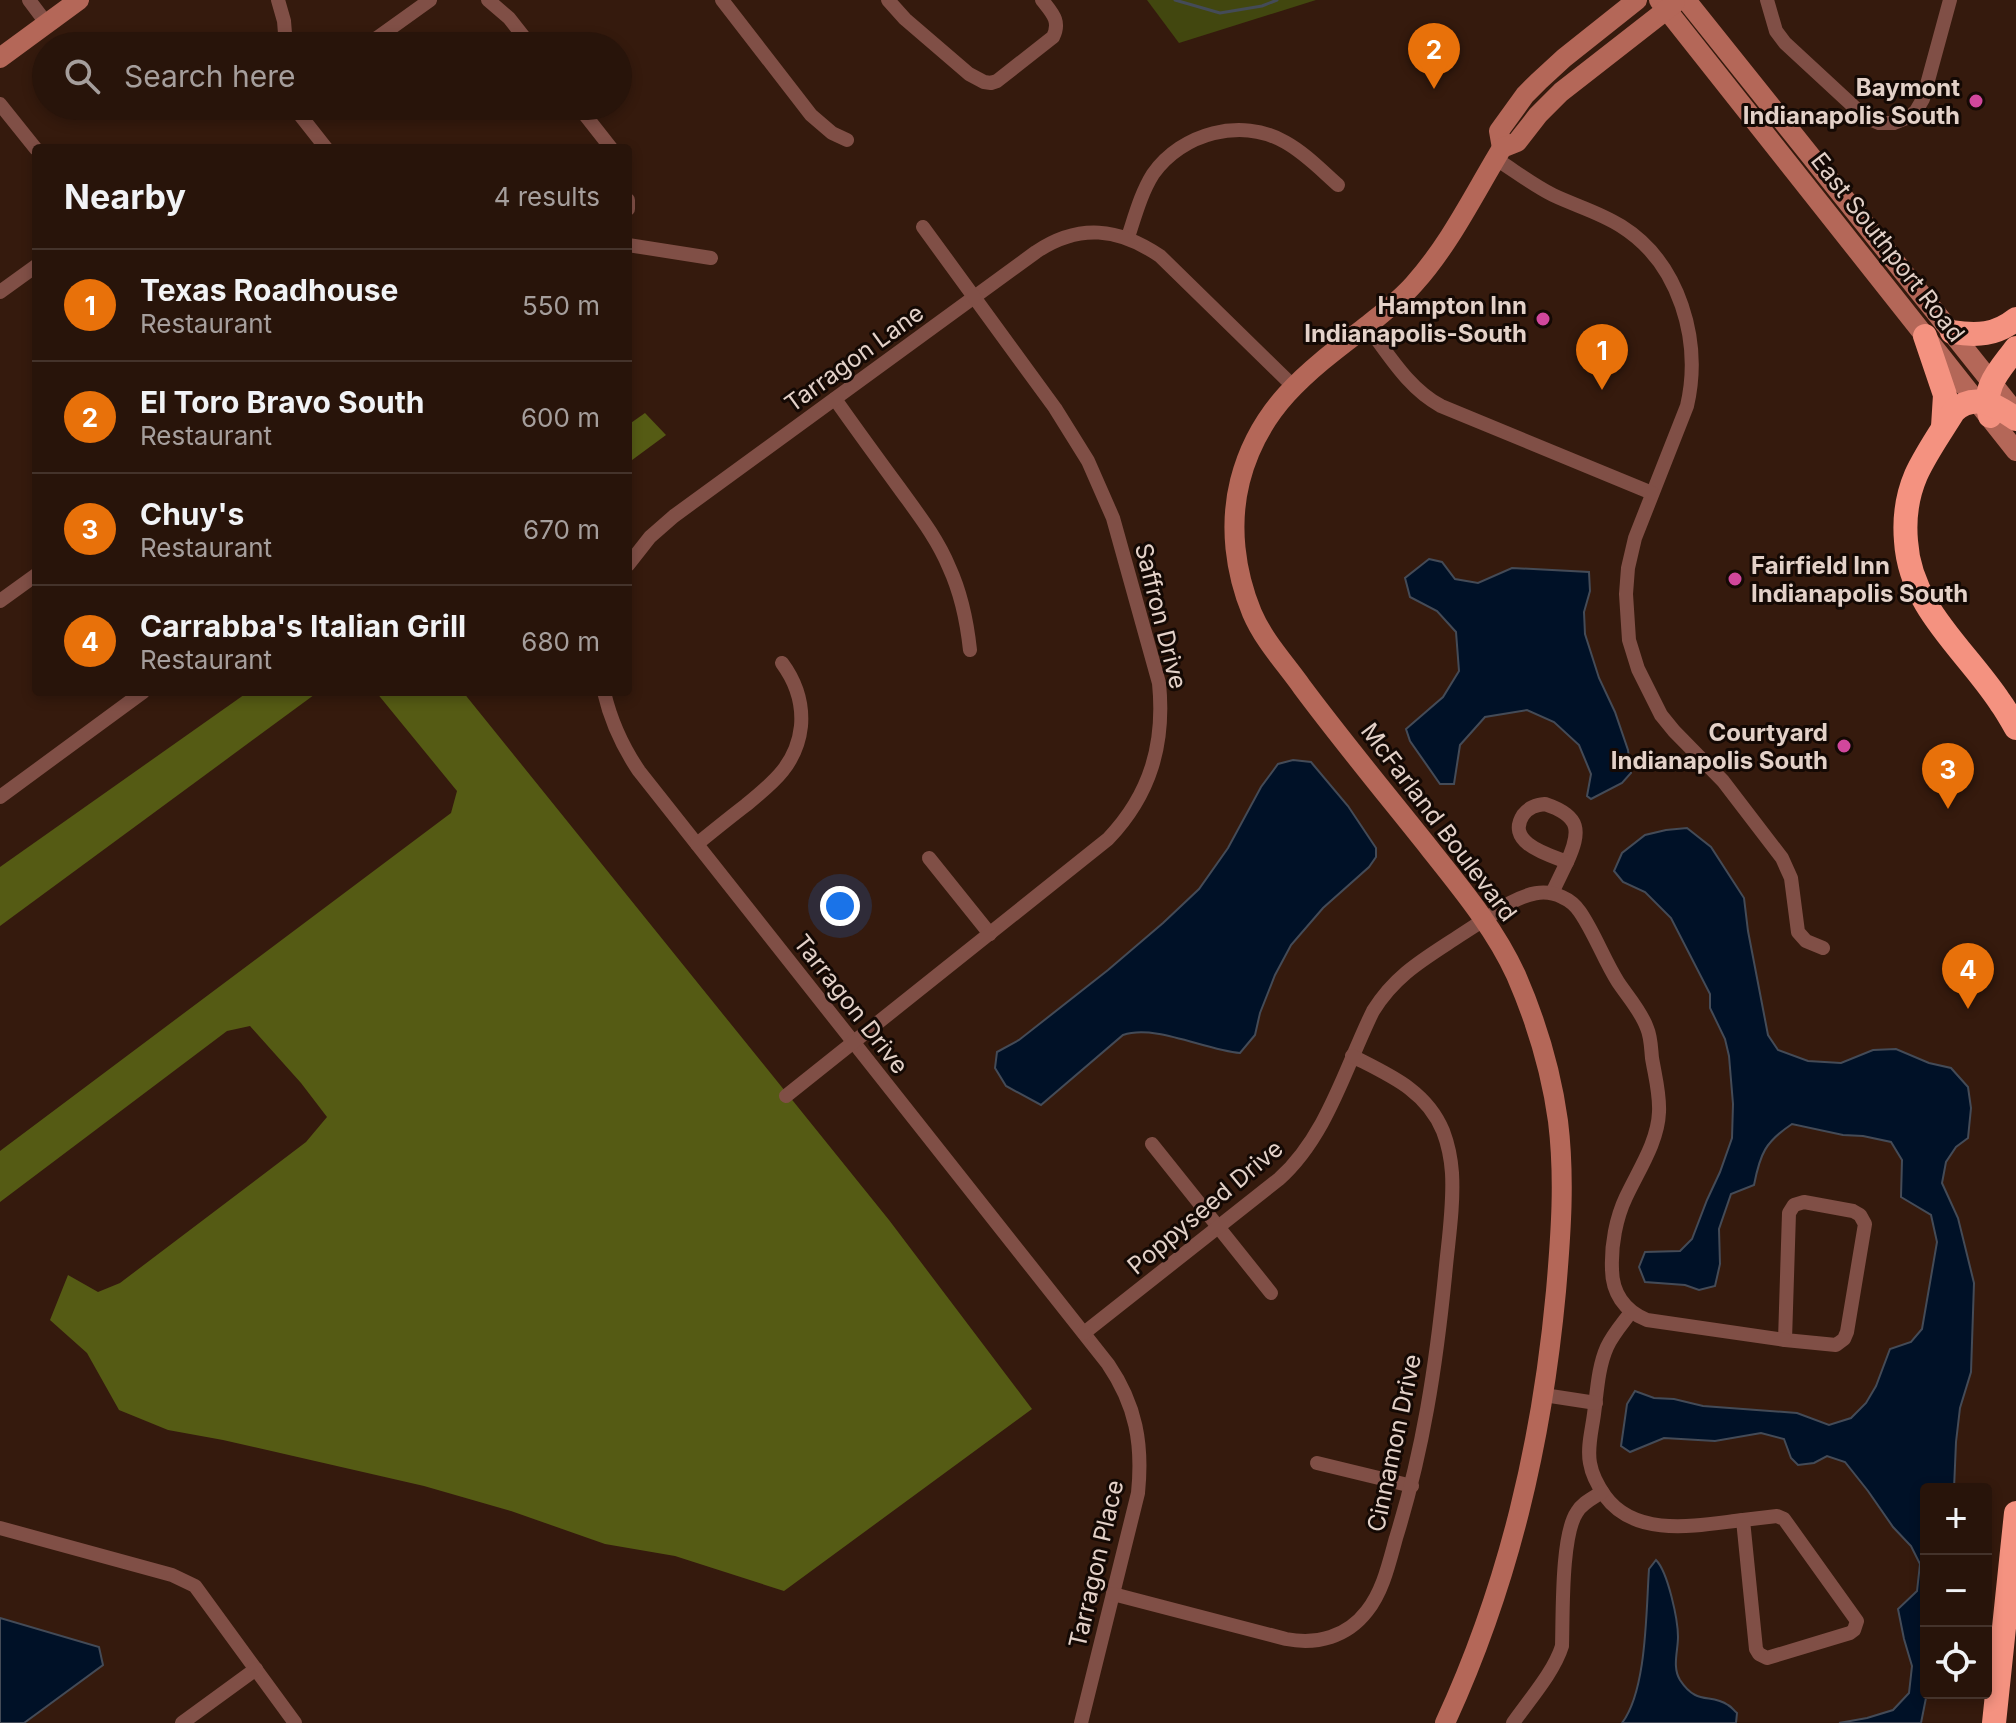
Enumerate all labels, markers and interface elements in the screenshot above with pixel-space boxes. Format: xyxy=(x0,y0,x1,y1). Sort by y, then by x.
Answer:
pin: 2 xyxy=(1408,23,1460,89)
search box xyxy=(32,32,632,120)
icon: search xyxy=(60,54,104,98)
text: Search here xyxy=(124,58,296,94)
place label: Baymont Indianapolis South xyxy=(1743,73,1960,130)
marker: Baymont Indianapolis South xyxy=(1967,92,1985,110)
street label: East Southport Road xyxy=(1805,147,1971,347)
text: Nearby xyxy=(64,176,186,217)
text: 4 results xyxy=(494,181,600,212)
text: Texas Roadhouse xyxy=(140,272,398,308)
text: 1 xyxy=(84,290,96,321)
text: 550 m xyxy=(522,290,600,321)
place label: Hampton Inn Indianapolis-South xyxy=(1304,291,1527,348)
street label: Tarragon Lane xyxy=(779,298,929,418)
text: Restaurant xyxy=(140,308,272,339)
marker: Hampton Inn Indianapolis-South xyxy=(1534,310,1552,328)
pin: 1 xyxy=(1576,324,1628,390)
text: El Toro Bravo South xyxy=(140,384,425,420)
text: 2 xyxy=(82,402,98,433)
text: 600 m xyxy=(521,402,600,433)
text: Restaurant xyxy=(140,420,272,451)
text: Chuy's xyxy=(140,496,244,532)
text: 3 xyxy=(82,514,98,545)
text: 670 m xyxy=(523,514,600,545)
text: Restaurant xyxy=(140,532,272,563)
street label: Saffron Drive xyxy=(1129,540,1193,692)
place label: Fairfield Inn Indianapolis South xyxy=(1751,551,1968,608)
marker: Fairfield Inn Indianapolis South xyxy=(1726,570,1744,588)
text: Carrabba's Italian Grill xyxy=(140,608,466,644)
text: 4 xyxy=(81,626,99,657)
text: 680 m xyxy=(521,626,600,657)
text: Restaurant xyxy=(140,644,272,675)
street label: McFarland Boulevard xyxy=(1355,717,1523,927)
place label: Courtyard Indianapolis South xyxy=(1611,718,1828,775)
marker: Courtyard Indianapolis South xyxy=(1835,737,1853,755)
pin: 3 xyxy=(1922,743,1974,809)
your location xyxy=(820,886,860,926)
street label: Tarragon Drive xyxy=(788,929,914,1079)
pin: 4 xyxy=(1942,943,1994,1009)
street label: Poppyseed Drive xyxy=(1122,1134,1288,1280)
street label: Cinnamon Drive xyxy=(1361,1351,1427,1535)
street label: Tarragon Place xyxy=(1063,1477,1129,1651)
map controls xyxy=(1920,1483,1992,1699)
button: + xyxy=(1920,1483,1992,1555)
button: − xyxy=(1920,1555,1992,1627)
button: locate xyxy=(1920,1627,1992,1699)

